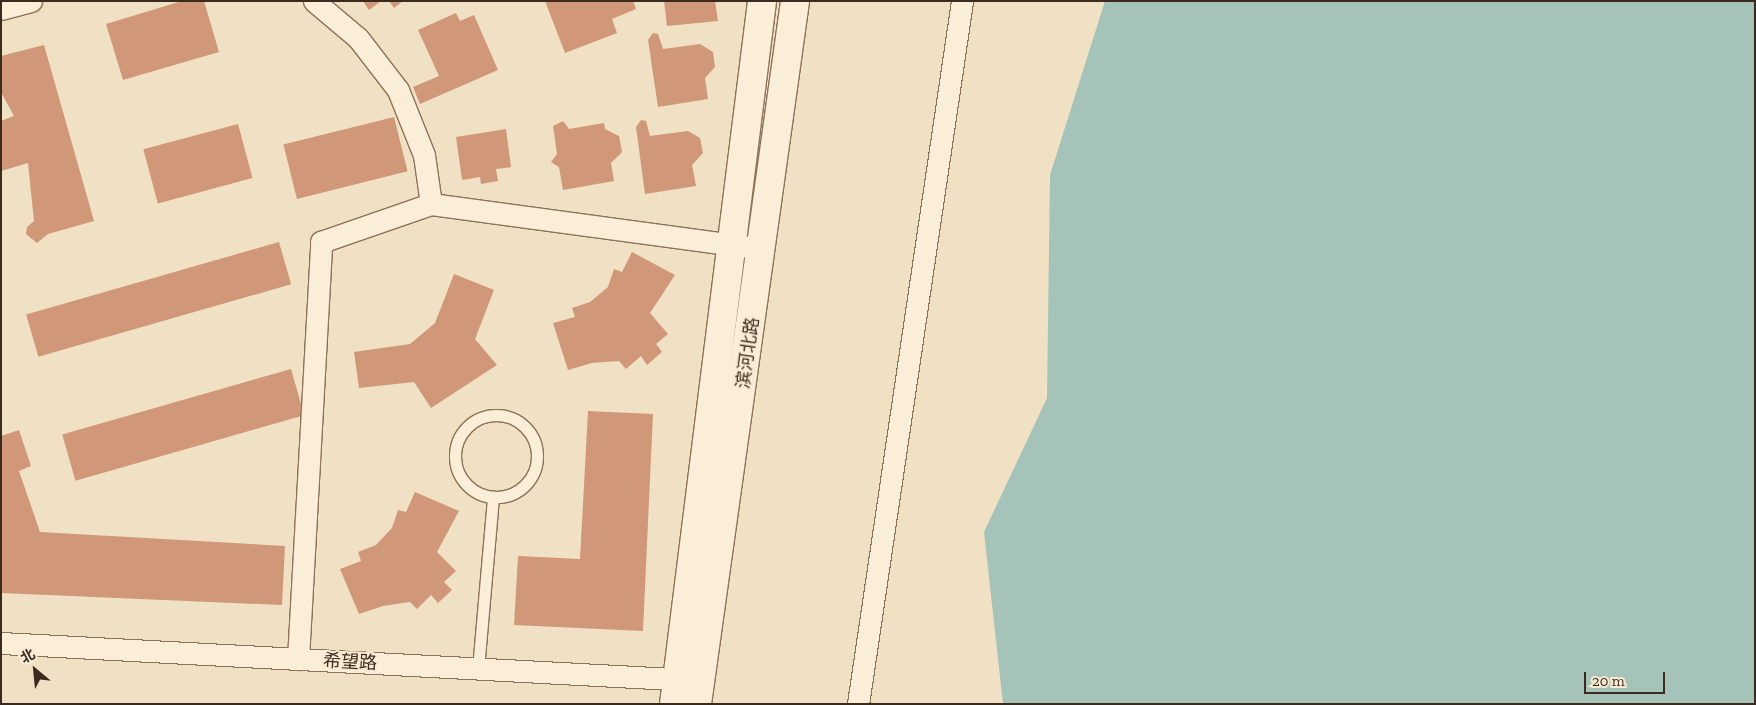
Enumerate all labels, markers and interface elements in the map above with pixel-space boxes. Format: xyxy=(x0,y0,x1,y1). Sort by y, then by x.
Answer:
street label: 滨河北路 xyxy=(732,316,764,390)
north arrow xyxy=(10,645,60,695)
text: 北 xyxy=(18,646,38,667)
street label: 希望路 xyxy=(322,650,378,674)
scale bar xyxy=(1586,662,1667,694)
text: 20 m xyxy=(1592,672,1625,690)

